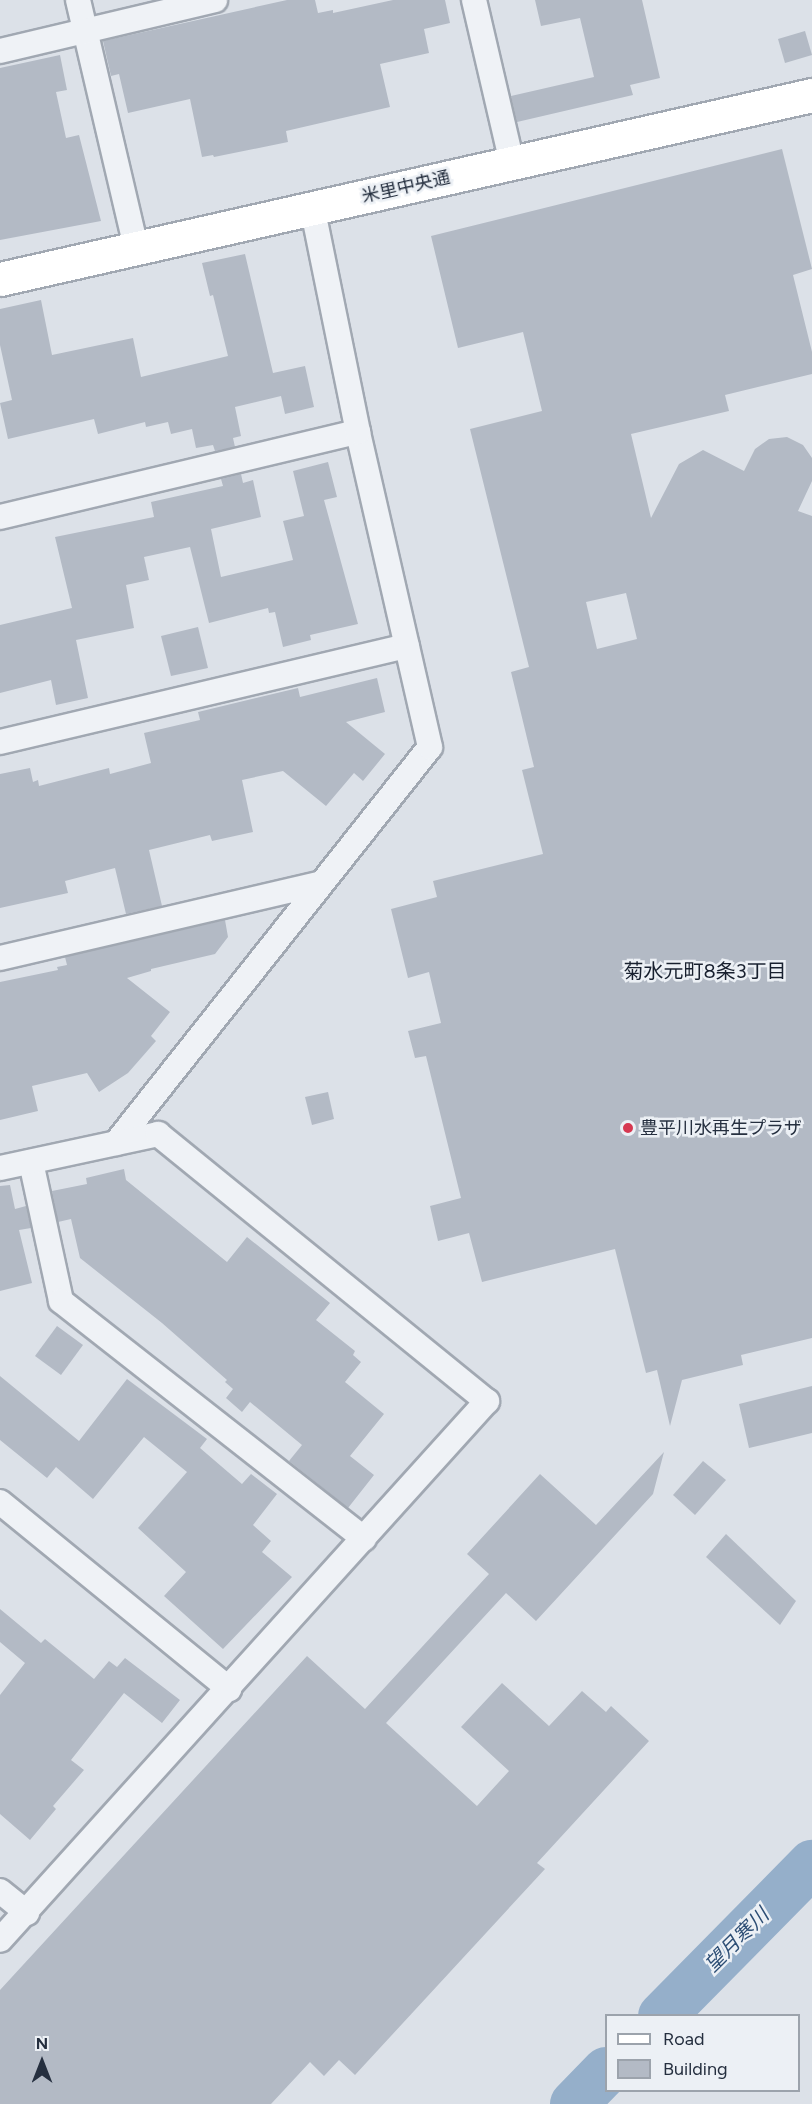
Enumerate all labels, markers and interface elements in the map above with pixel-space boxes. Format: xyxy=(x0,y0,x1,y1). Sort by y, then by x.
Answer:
street label: 米里中央通 xyxy=(360,166,452,208)
district label: 菊水元町8条3丁目 xyxy=(623,959,787,983)
place label: 豊平川水再生プラザ xyxy=(640,1117,802,1139)
marker: 豊平川水再生プラザ xyxy=(621,1121,635,1135)
water label: 望月寒川 xyxy=(700,1903,774,1977)
legend xyxy=(605,2014,800,2092)
text: Road xyxy=(663,2028,704,2050)
north arrow xyxy=(12,2032,72,2092)
text: N xyxy=(36,2034,48,2053)
text: Building xyxy=(663,2058,728,2080)

